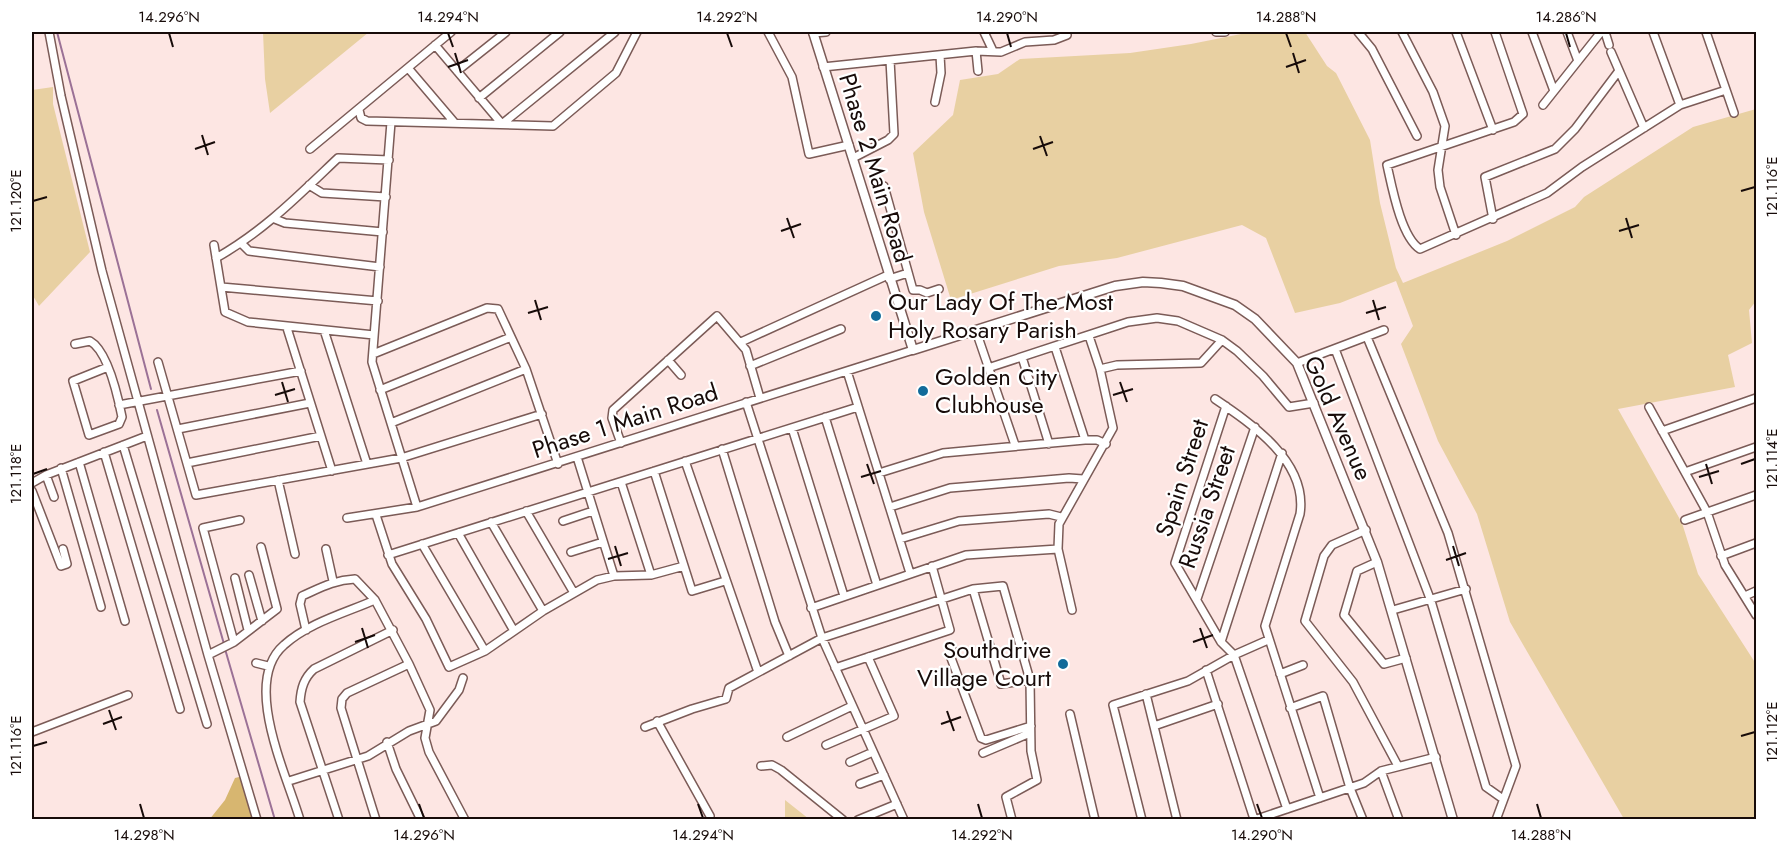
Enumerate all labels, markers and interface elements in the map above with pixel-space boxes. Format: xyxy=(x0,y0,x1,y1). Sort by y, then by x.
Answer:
text: 14.296°N xyxy=(138,6,200,28)
text: 14.294°N xyxy=(417,6,479,28)
text: 14.292°N xyxy=(696,6,758,28)
text: 14.290°N xyxy=(976,6,1038,28)
text: 14.288°N xyxy=(1256,6,1316,28)
text: 14.286°N xyxy=(1535,6,1597,28)
street label: Phase 2 Main Road xyxy=(830,69,921,267)
text: 121.116°E xyxy=(1761,156,1783,218)
text: 121.120°E xyxy=(5,169,27,233)
place label: Our Lady Of The Most Holy Rosary Parish xyxy=(888,284,1113,347)
marker: Our Lady Of The Most Holy Rosary Parish xyxy=(869,309,883,323)
street label: Gold Avenue xyxy=(1295,350,1381,486)
place label: Golden City Clubhouse xyxy=(935,359,1058,422)
street label: Phase 1 Main Road xyxy=(528,374,722,467)
marker: Golden City Clubhouse xyxy=(916,384,930,398)
street label: Spain Street xyxy=(1146,414,1217,541)
text: 121.114°E xyxy=(1761,428,1783,490)
street label: Russia Street xyxy=(1169,441,1244,573)
text: 121.118°E xyxy=(5,444,27,504)
place label: Southdrive Village Court xyxy=(917,632,1051,695)
marker: Southdrive Village Court xyxy=(1056,657,1070,671)
text: 121.112°E xyxy=(1761,702,1783,763)
text: 121.116°E xyxy=(5,715,27,777)
text: 14.298°N xyxy=(113,824,175,846)
text: 14.296°N xyxy=(393,824,455,846)
text: 14.294°N xyxy=(672,824,734,846)
text: 14.292°N xyxy=(951,824,1013,846)
text: 14.290°N xyxy=(1231,824,1293,846)
text: 14.288°N xyxy=(1511,824,1571,846)

